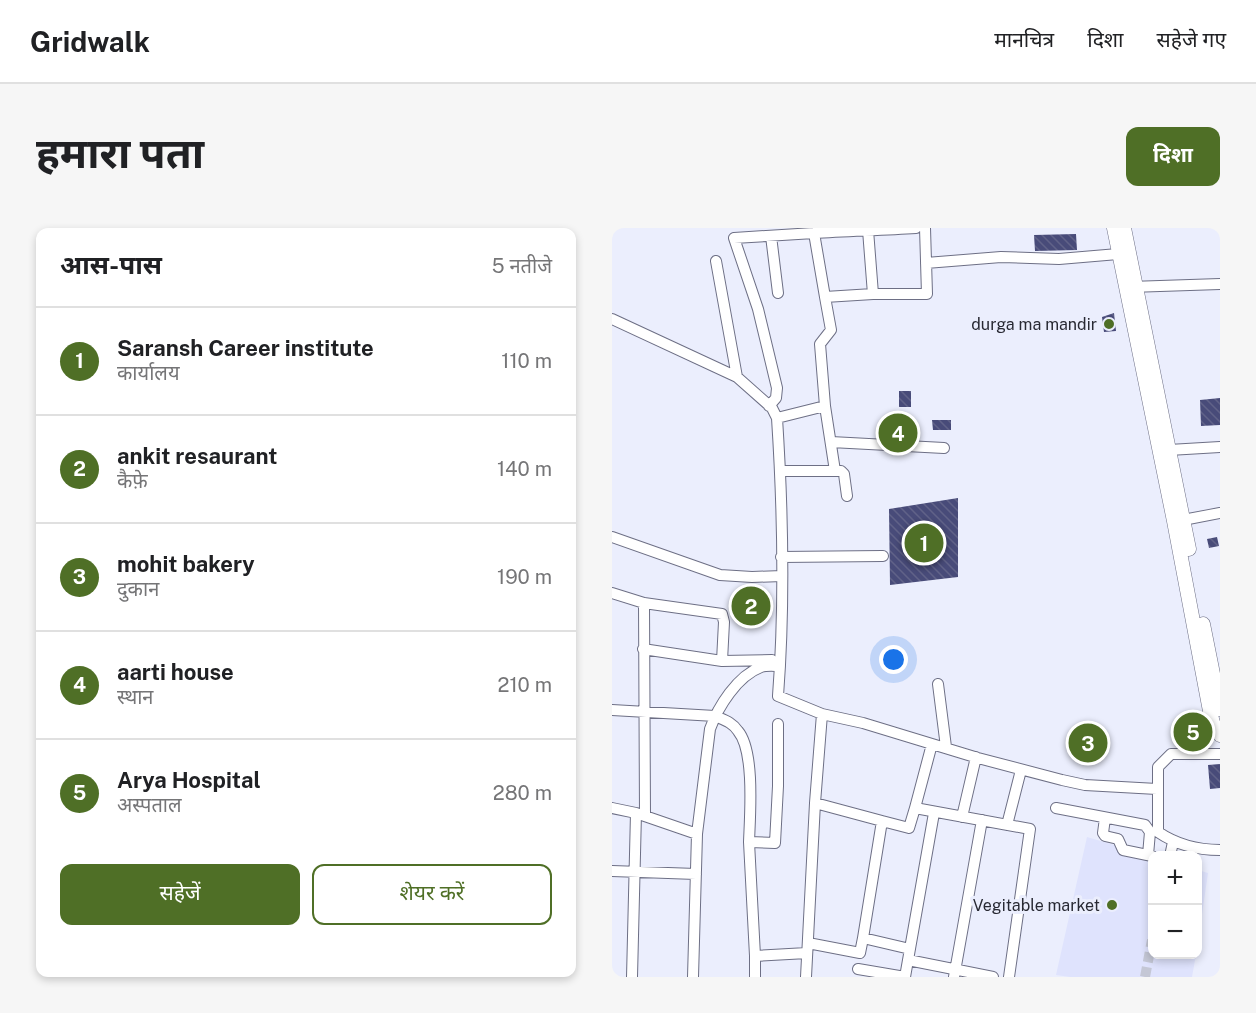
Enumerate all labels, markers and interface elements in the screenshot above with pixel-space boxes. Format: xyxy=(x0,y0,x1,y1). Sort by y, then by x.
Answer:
text: Gridwalk xyxy=(30,25,150,58)
text: मानचित्र xyxy=(994,27,1054,52)
text: दिशा xyxy=(1087,27,1124,52)
text: सहेजे गए xyxy=(1157,27,1226,52)
button: दिशा xyxy=(1126,127,1220,186)
text: हमारा पता xyxy=(36,128,204,177)
text: आस-पास xyxy=(60,249,162,280)
text: 5 नतीजे xyxy=(492,254,552,278)
place label: durga ma mandir xyxy=(971,315,1097,334)
marker: durga ma mandir xyxy=(1102,317,1116,331)
text: Saransh Career institute xyxy=(117,335,374,361)
text: 1 xyxy=(75,349,84,373)
text: 110 m xyxy=(501,349,552,373)
text: कार्यालय xyxy=(117,361,179,385)
pin: 4 xyxy=(878,410,918,456)
text: ankit resaurant xyxy=(117,443,277,469)
text: 2 xyxy=(73,457,86,481)
text: 140 m xyxy=(497,457,552,481)
text: कैफ़े xyxy=(117,469,148,493)
pin: 1 xyxy=(904,520,944,566)
text: mohit bakery xyxy=(117,551,255,577)
text: 3 xyxy=(73,565,86,589)
text: 190 m xyxy=(497,565,552,589)
text: दुकान xyxy=(117,577,159,601)
pin: 2 xyxy=(732,584,770,628)
your location xyxy=(879,645,908,674)
text: aarti house xyxy=(117,659,234,685)
text: 4 xyxy=(73,673,86,697)
text: 210 m xyxy=(498,673,552,697)
text: स्थान xyxy=(117,685,153,709)
pin: 5 xyxy=(1174,710,1212,754)
pin: 3 xyxy=(1068,720,1108,766)
text: Arya Hospital xyxy=(117,767,261,793)
text: 5 xyxy=(73,781,86,805)
text: 280 m xyxy=(493,781,552,805)
text: अस्पताल xyxy=(117,793,182,817)
map controls xyxy=(1148,851,1202,959)
button: + xyxy=(1148,851,1202,905)
button: सहेजें xyxy=(60,864,300,925)
button: शेयर करें xyxy=(312,864,552,925)
place label: Vegitable market xyxy=(973,896,1100,915)
marker: Vegitable market xyxy=(1105,898,1119,912)
button: − xyxy=(1148,905,1202,959)

